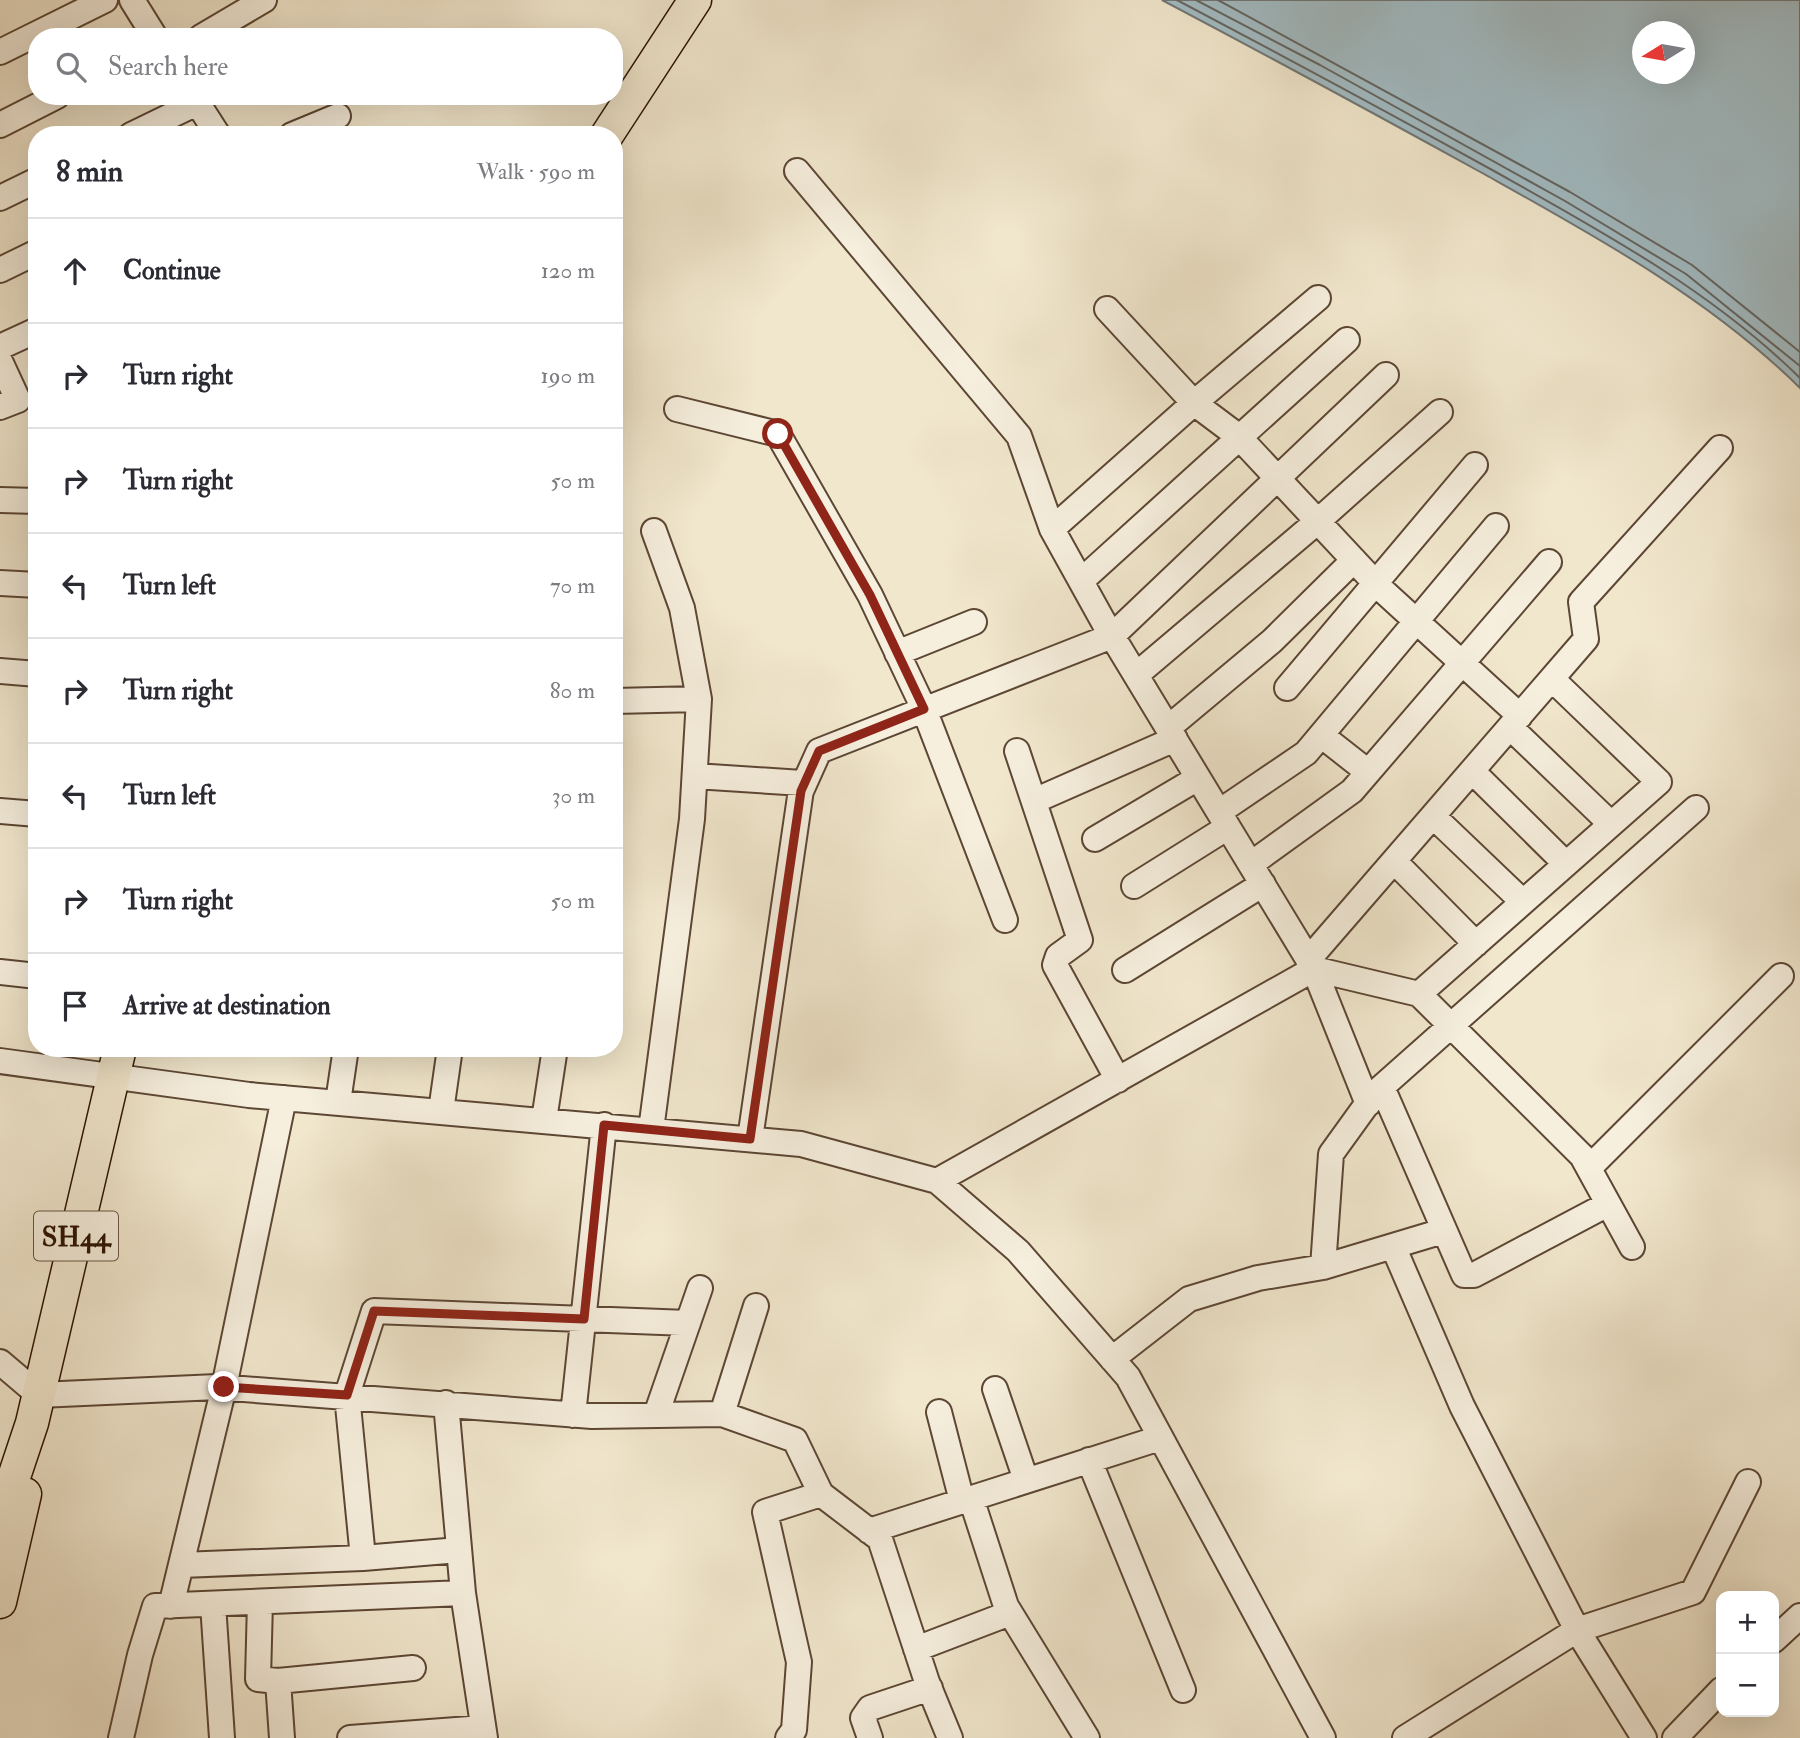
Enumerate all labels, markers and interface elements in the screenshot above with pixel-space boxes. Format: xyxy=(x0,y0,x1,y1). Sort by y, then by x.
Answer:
north arrow xyxy=(1632,21,1695,84)
search box xyxy=(28,28,623,105)
icon: search xyxy=(52,48,90,86)
text: Search here xyxy=(108,51,228,83)
text: 8 min xyxy=(56,153,123,190)
text: Walk · 590 m xyxy=(477,157,595,186)
icon: ahead xyxy=(56,252,94,290)
text: Continue xyxy=(123,255,221,287)
text: 120 m xyxy=(541,256,595,285)
icon: right xyxy=(56,357,94,395)
text: Turn right xyxy=(123,360,233,392)
text: 190 m xyxy=(541,361,595,390)
route start xyxy=(762,418,793,449)
icon: right xyxy=(56,462,94,500)
text: Turn right xyxy=(123,465,233,497)
text: 50 m xyxy=(551,466,595,495)
icon: left xyxy=(56,567,94,605)
text: Turn left xyxy=(123,570,216,602)
text: 70 m xyxy=(550,571,595,600)
icon: right xyxy=(56,672,94,710)
text: Turn right xyxy=(123,675,233,707)
text: 80 m xyxy=(550,676,595,705)
icon: left xyxy=(56,777,94,815)
text: Turn left xyxy=(123,780,216,812)
text: 30 m xyxy=(552,781,595,810)
icon: right xyxy=(56,882,94,920)
text: Turn right xyxy=(123,885,233,917)
text: 50 m xyxy=(551,886,595,915)
icon: arrive xyxy=(56,987,94,1025)
text: Arrive at destination xyxy=(123,990,331,1022)
road number: SH44 xyxy=(34,1212,118,1260)
route end xyxy=(208,1371,239,1402)
map controls xyxy=(1716,1591,1779,1717)
button: + xyxy=(1716,1591,1779,1654)
button: − xyxy=(1716,1654,1779,1717)

